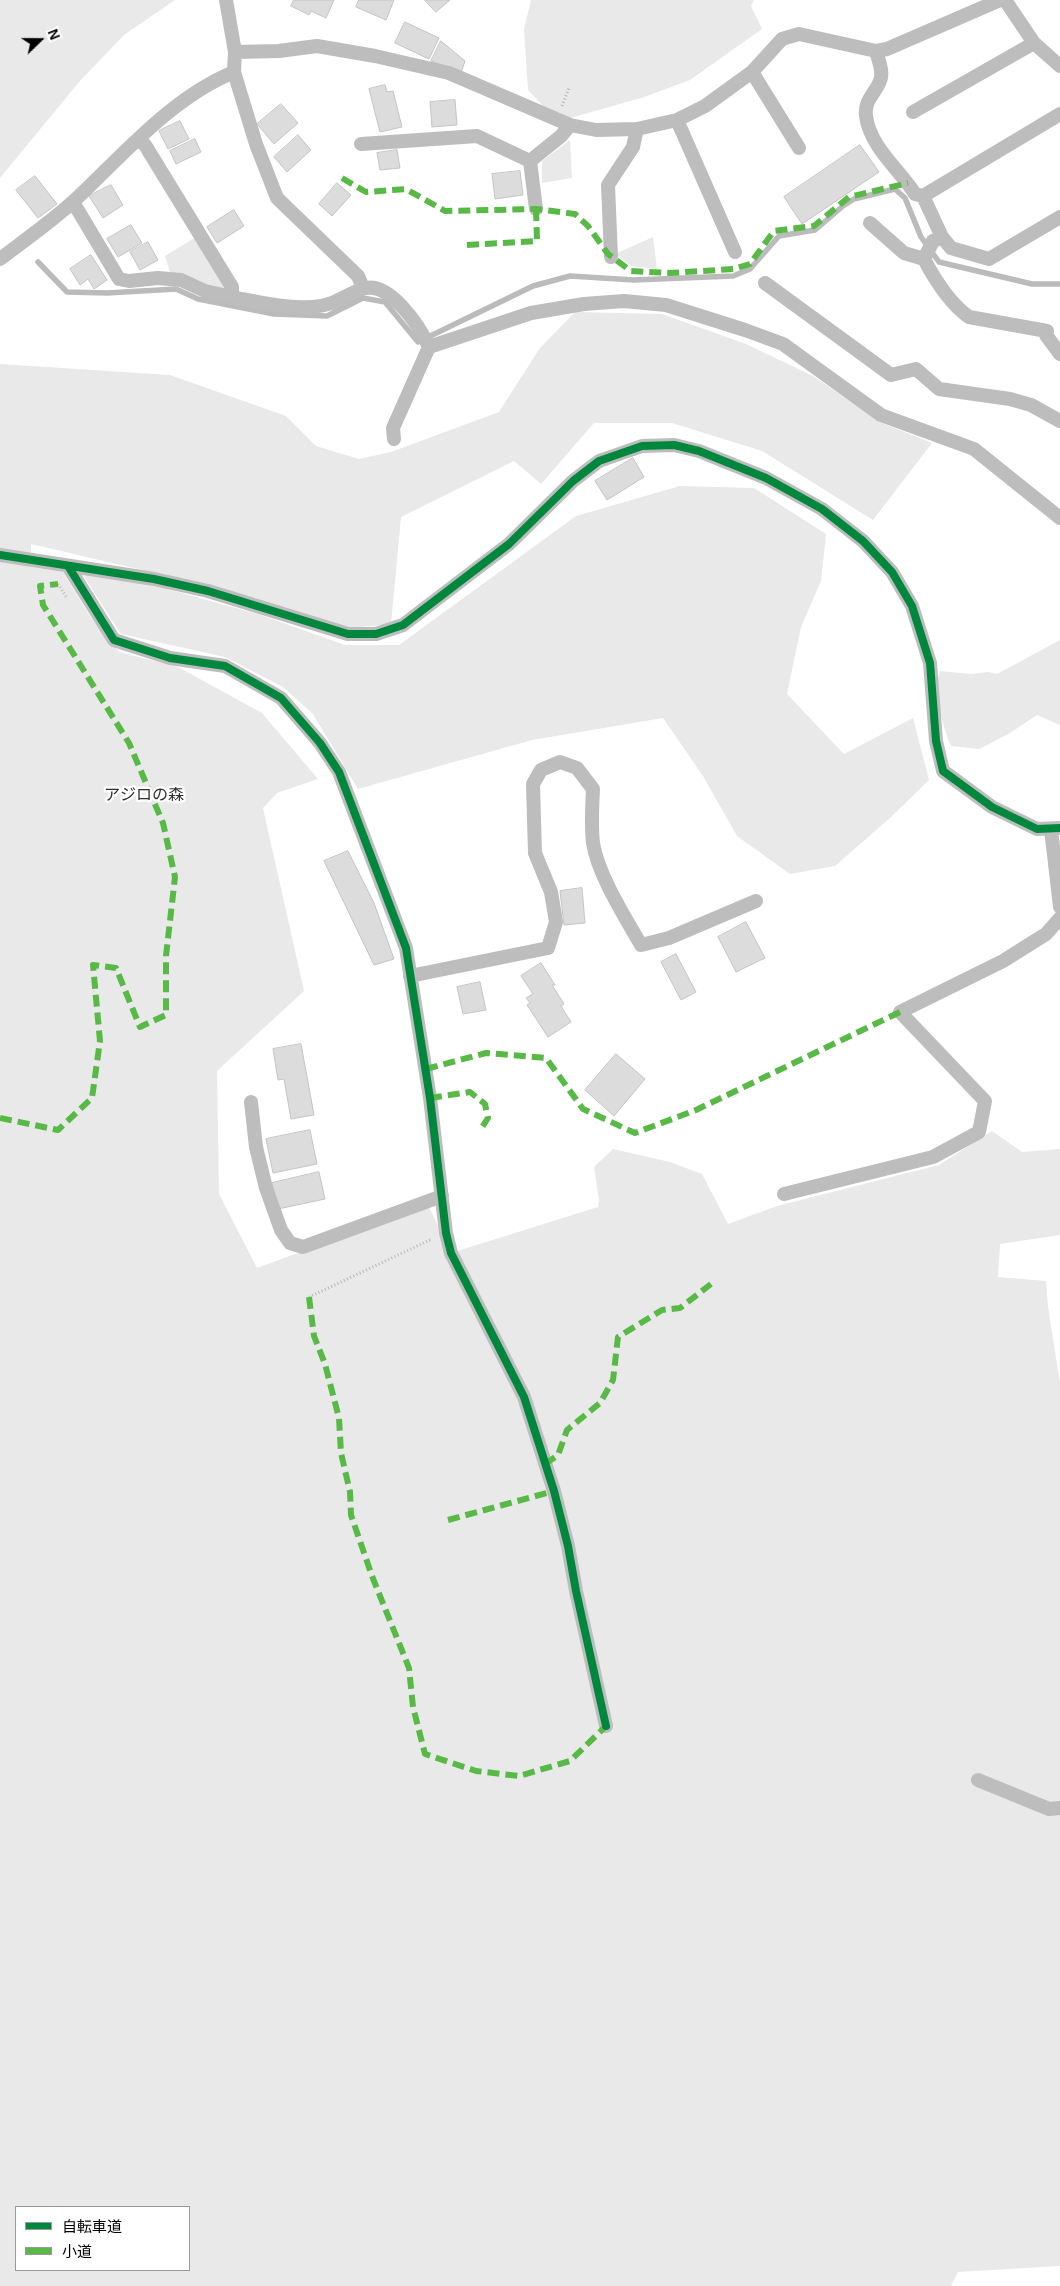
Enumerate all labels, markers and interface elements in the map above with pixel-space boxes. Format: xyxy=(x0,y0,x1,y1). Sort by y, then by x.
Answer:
north arrow xyxy=(15,15,65,65)
text: N xyxy=(45,27,63,42)
park label: アジロの森 xyxy=(104,786,184,806)
legend xyxy=(15,2206,190,2271)
text: 自転車道 xyxy=(62,2218,122,2235)
text: 小道 xyxy=(62,2243,92,2260)

